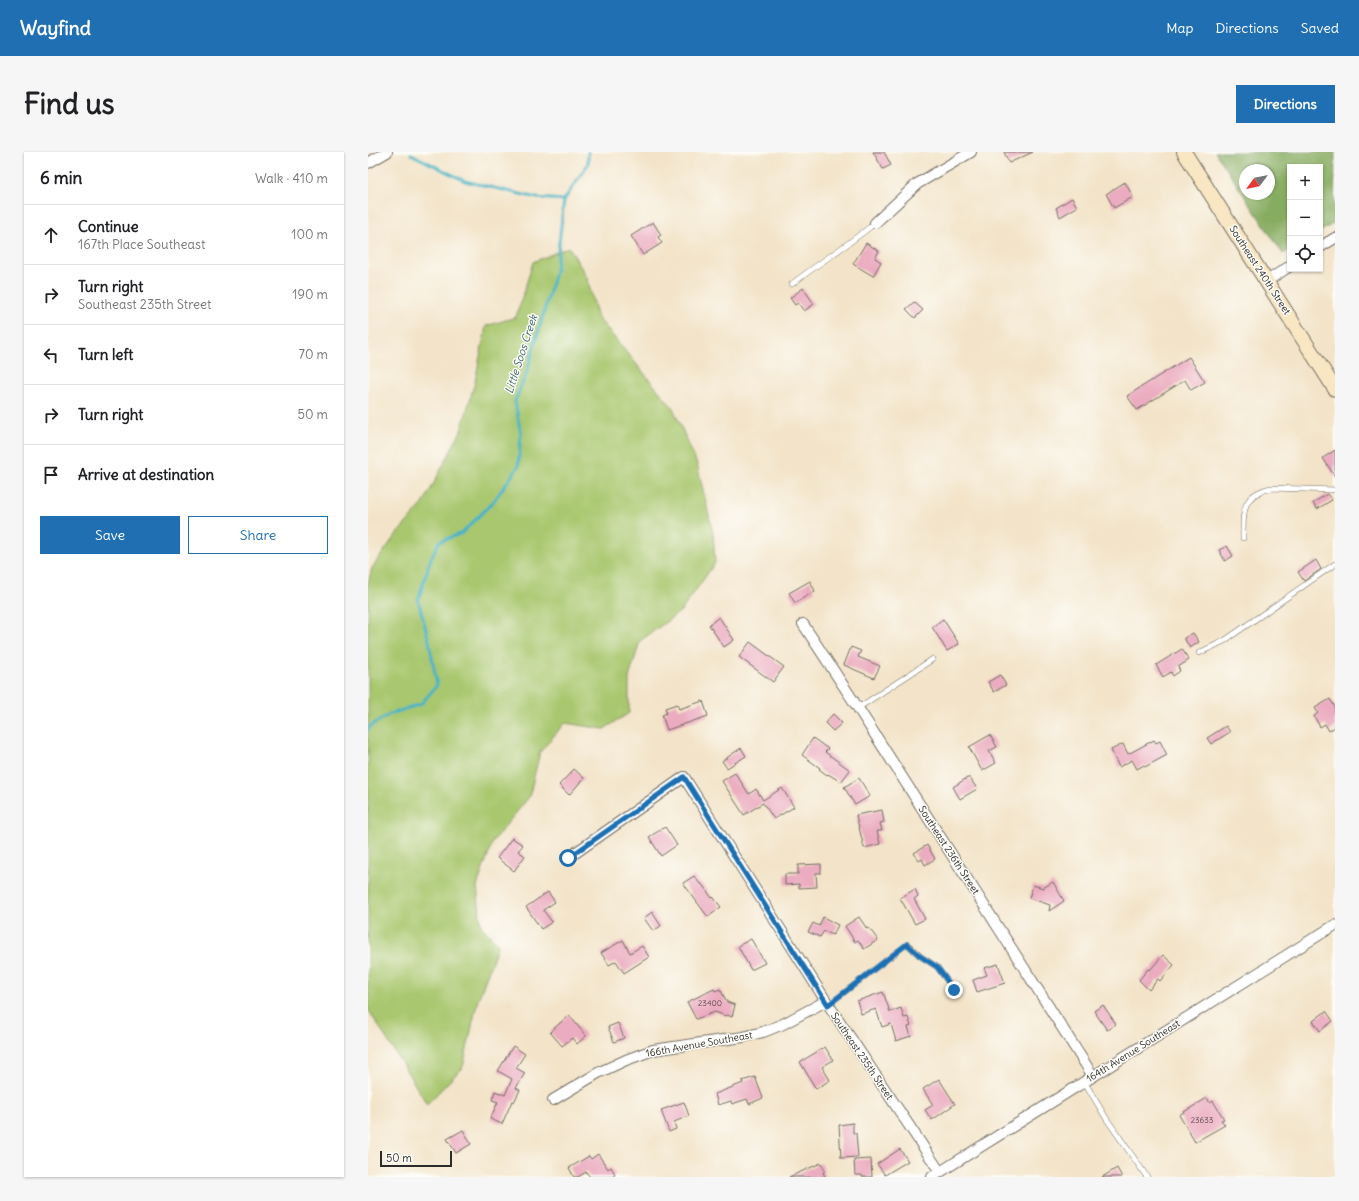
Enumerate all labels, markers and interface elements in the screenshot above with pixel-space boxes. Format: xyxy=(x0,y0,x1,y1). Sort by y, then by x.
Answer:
text: Wayfind xyxy=(20,16,91,40)
text: Map xyxy=(1166,19,1193,37)
text: Directions xyxy=(1215,19,1279,37)
text: Saved xyxy=(1301,19,1339,37)
button: Directions xyxy=(1236,85,1335,123)
text: Find us xyxy=(24,86,115,122)
north arrow xyxy=(1239,164,1275,200)
map controls xyxy=(1287,164,1323,272)
button: + xyxy=(1287,164,1323,200)
text: 6 min xyxy=(40,167,82,189)
text: Walk · 410 m xyxy=(255,170,328,187)
button: − xyxy=(1287,200,1323,236)
text: Continue xyxy=(78,217,139,236)
street label: Southeast 240th Street xyxy=(1226,223,1294,317)
icon: ahead xyxy=(40,224,62,246)
text: 100 m xyxy=(291,226,328,243)
text: 167th Place Southeast xyxy=(78,236,205,253)
button: locate xyxy=(1287,236,1323,272)
text: Turn right xyxy=(78,277,143,296)
icon: right xyxy=(40,284,62,306)
text: 190 m xyxy=(292,286,328,303)
text: Southeast 235th Street xyxy=(78,296,211,313)
water label: Little Soos Creek xyxy=(502,312,541,395)
icon: left xyxy=(40,344,62,366)
text: Turn left xyxy=(78,345,133,364)
text: 70 m xyxy=(299,346,328,363)
icon: right xyxy=(40,404,62,426)
text: Turn right xyxy=(78,405,143,424)
text: 50 m xyxy=(297,406,328,423)
icon: arrive xyxy=(40,464,62,486)
text: Arrive at destination xyxy=(78,465,214,484)
button: Save xyxy=(40,516,180,554)
button: Share xyxy=(188,516,328,554)
street label: Southeast 236th Street xyxy=(916,803,983,897)
route start xyxy=(559,849,577,867)
route end xyxy=(945,981,963,999)
house number: 23400 xyxy=(698,998,722,1008)
street label: Southeast 235th Street xyxy=(828,1010,896,1103)
street label: 164th Avenue Southeast xyxy=(1084,1017,1183,1085)
street label: 166th Avenue Southeast xyxy=(645,1028,754,1060)
house number: 23633 xyxy=(1191,1115,1214,1125)
scale bar xyxy=(380,1149,452,1168)
text: 50 m xyxy=(386,1151,412,1165)

